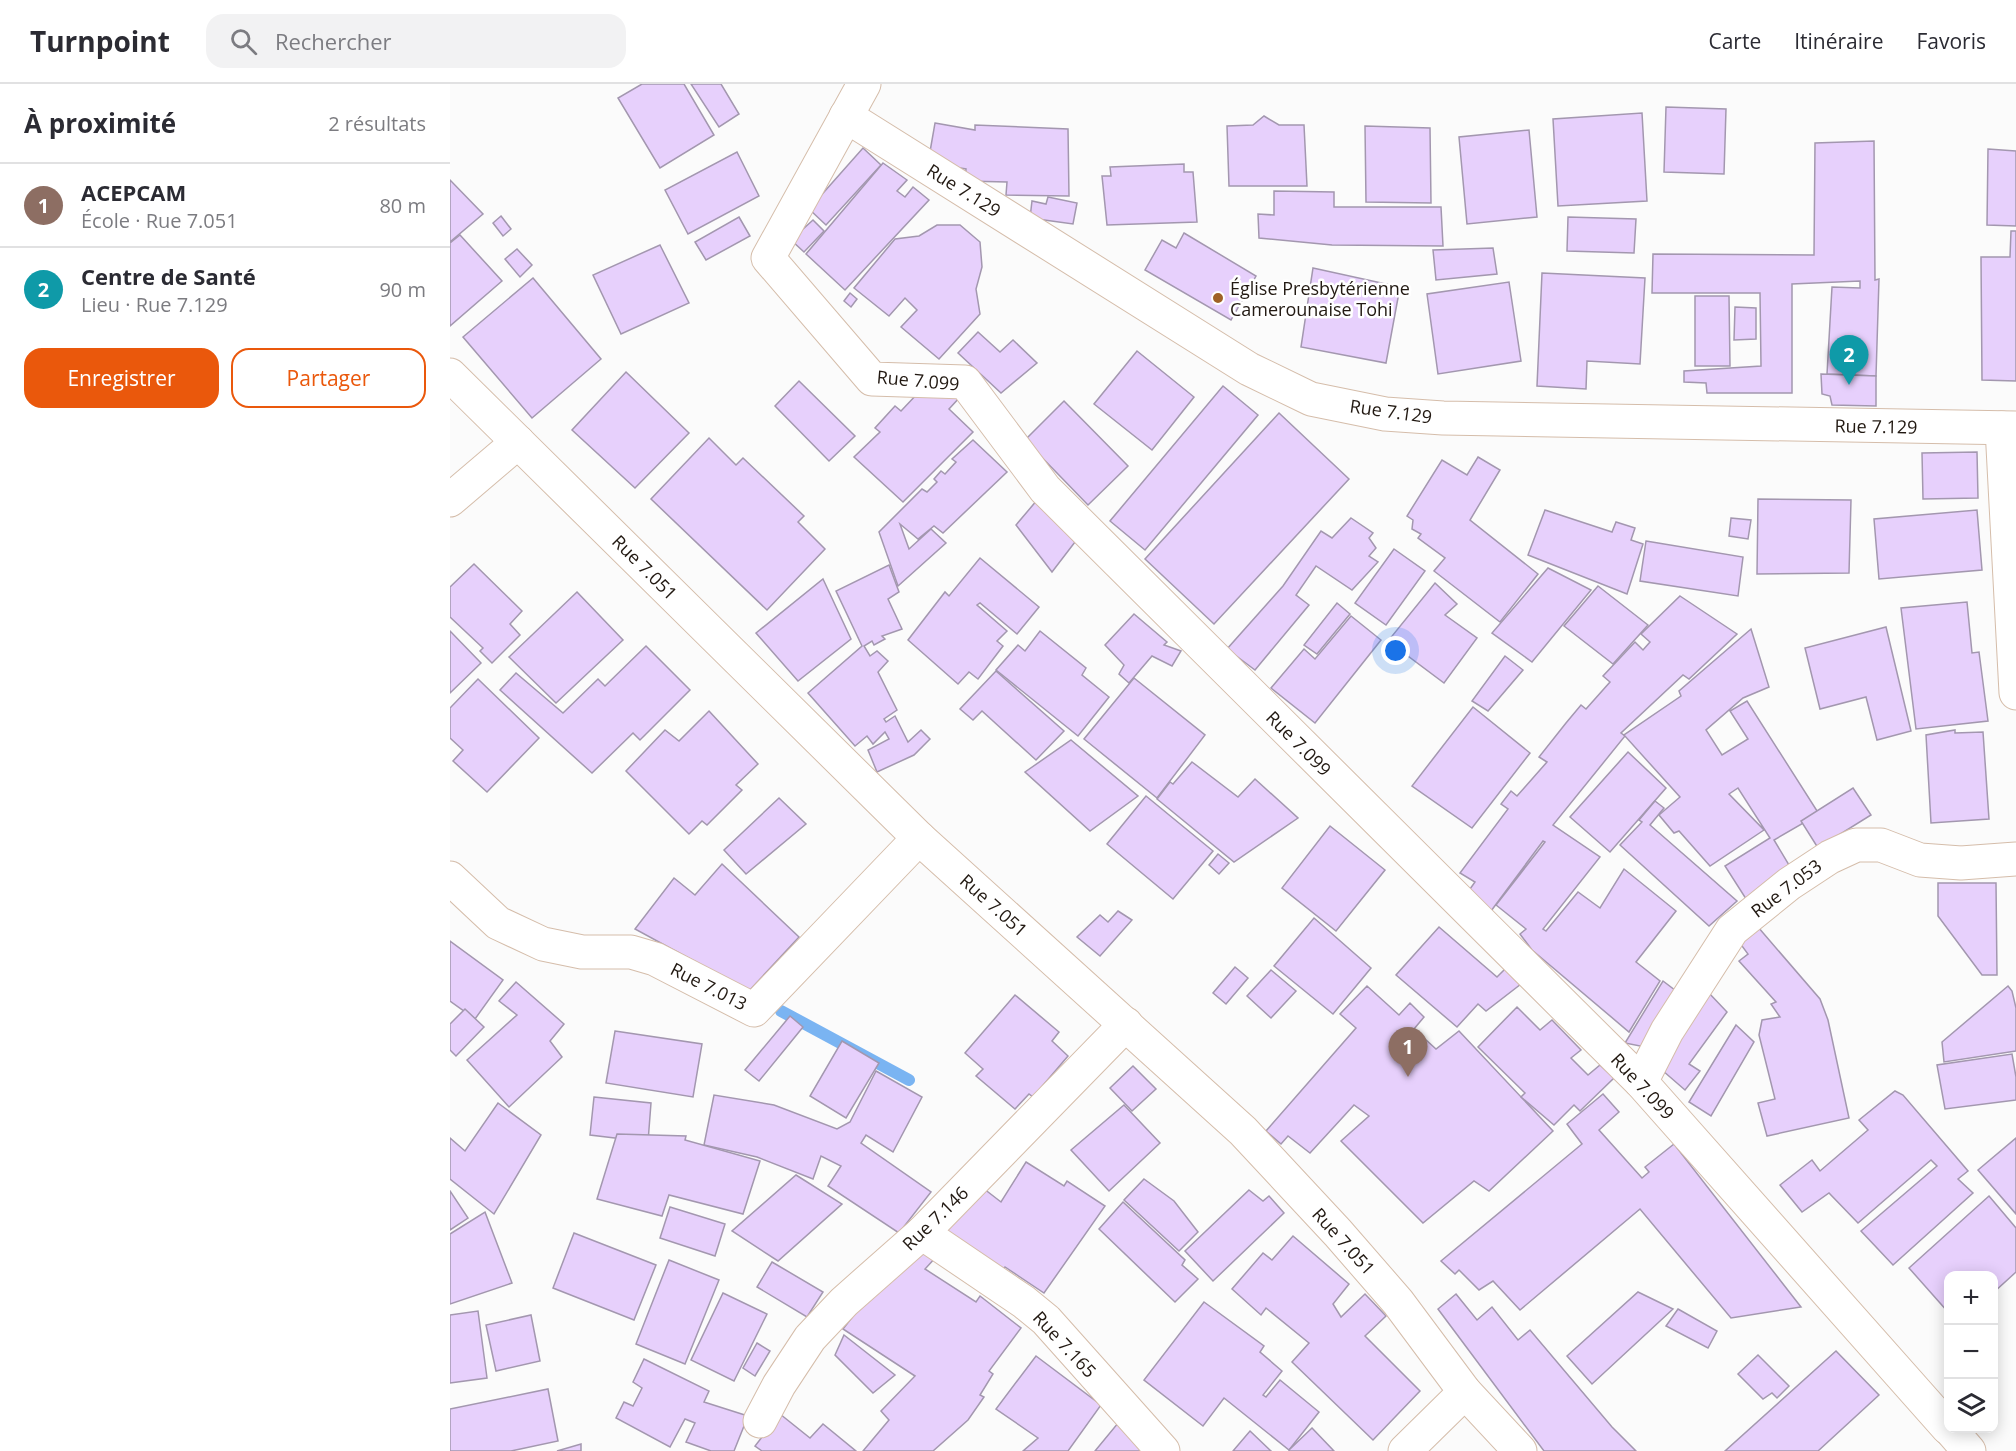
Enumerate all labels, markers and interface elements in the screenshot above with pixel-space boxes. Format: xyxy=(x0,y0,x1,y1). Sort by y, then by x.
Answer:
search box xyxy=(206,14,626,68)
text: Turnpoint xyxy=(30,22,170,60)
icon: search xyxy=(227,25,260,58)
text: Rechercher xyxy=(275,26,392,56)
text: Carte xyxy=(1708,27,1761,55)
text: Itinéraire xyxy=(1794,27,1883,55)
text: Favoris xyxy=(1916,27,1986,55)
text: À proximité xyxy=(24,105,176,141)
text: 2 résultats xyxy=(328,110,426,137)
street label: Rue 7.129 xyxy=(923,158,1005,222)
text: ACEPCAM xyxy=(81,177,186,207)
text: 1 xyxy=(38,192,49,219)
text: 80 m xyxy=(379,192,426,219)
text: École · Rue 7.051 xyxy=(81,207,238,234)
text: Centre de Santé xyxy=(81,261,256,291)
text: 2 xyxy=(38,276,49,303)
text: 90 m xyxy=(379,276,426,303)
place label: Église Presbytérienne Camerounaise Tohi xyxy=(1230,276,1410,321)
text: Lieu · Rue 7.129 xyxy=(81,291,228,318)
marker: Église Presbytérienne Camerounaise Tohi xyxy=(1211,291,1225,305)
pin: 2 xyxy=(1830,336,1868,385)
button: Enregistrer xyxy=(24,348,219,408)
button: Partager xyxy=(231,348,426,408)
street label: Rue 7.099 xyxy=(876,364,960,396)
street label: Rue 7.129 xyxy=(1348,393,1434,429)
street label: Rue 7.129 xyxy=(1834,413,1918,439)
street label: Rue 7.051 xyxy=(607,529,683,605)
your location xyxy=(1381,636,1410,665)
street label: Rue 7.099 xyxy=(1261,705,1337,781)
street label: Rue 7.053 xyxy=(1746,853,1826,923)
street label: Rue 7.051 xyxy=(955,868,1033,942)
street label: Rue 7.013 xyxy=(667,957,751,1015)
pin: 1 xyxy=(1388,1028,1428,1077)
street label: Rue 7.099 xyxy=(1606,1048,1680,1124)
street label: Rue 7.146 xyxy=(897,1181,973,1255)
street label: Rue 7.051 xyxy=(1307,1202,1381,1280)
map controls xyxy=(1944,1271,1998,1433)
button: + xyxy=(1944,1271,1998,1325)
street label: Rue 7.165 xyxy=(1028,1306,1102,1382)
button: − xyxy=(1944,1325,1998,1379)
button: layers xyxy=(1944,1379,1998,1433)

